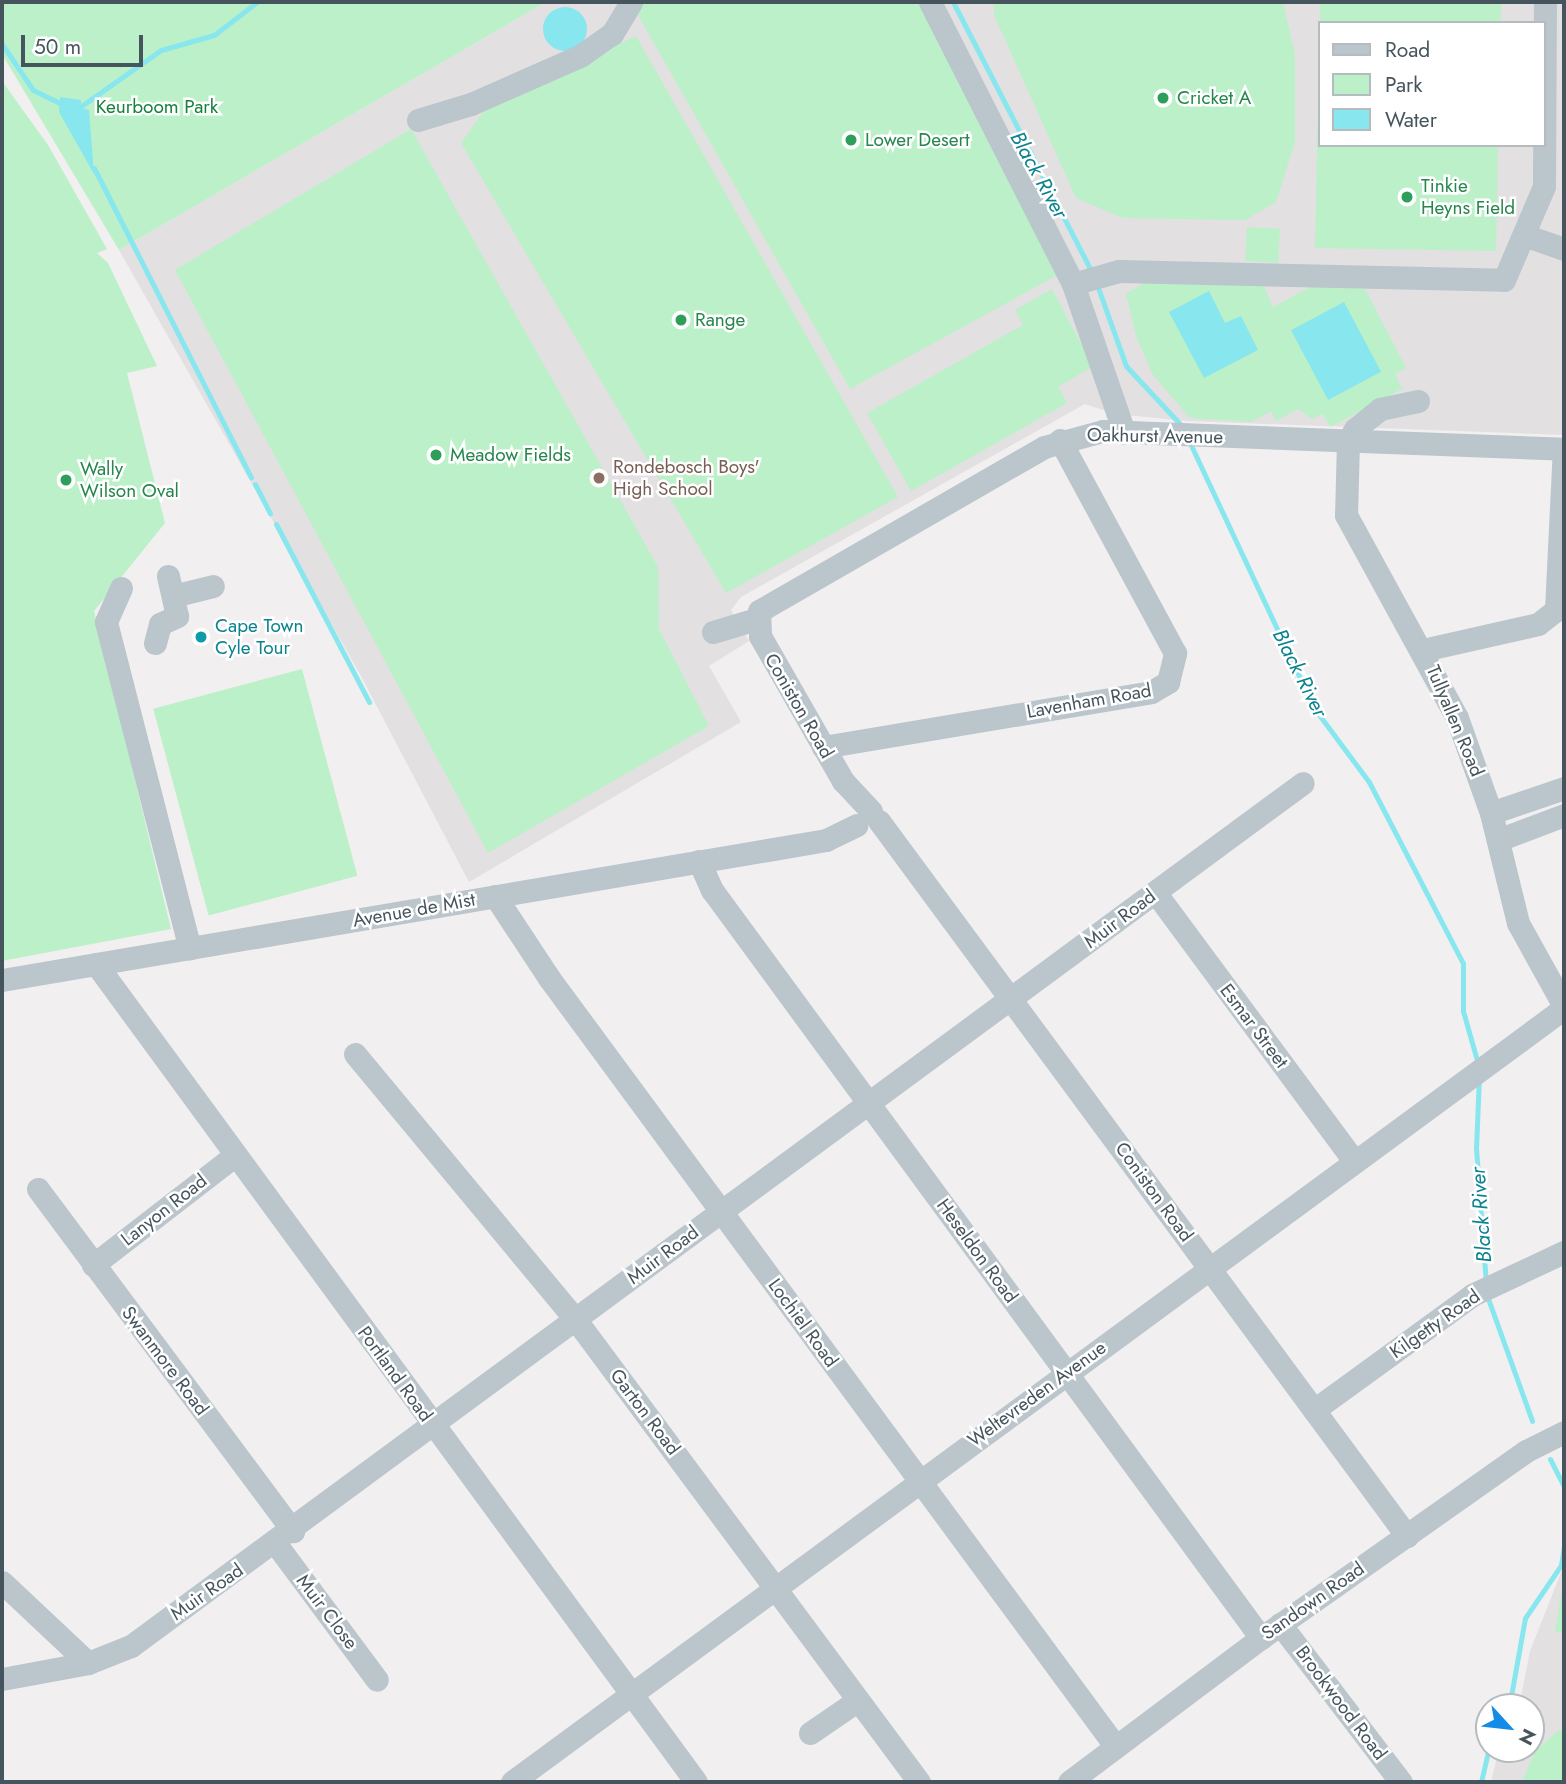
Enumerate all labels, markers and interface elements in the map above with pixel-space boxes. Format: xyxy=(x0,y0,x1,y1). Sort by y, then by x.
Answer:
scale bar xyxy=(24,21,147,65)
legend xyxy=(1318,21,1545,147)
text: 50 m xyxy=(34,32,81,62)
text: Road xyxy=(1385,35,1430,65)
text: Park xyxy=(1385,70,1422,100)
place label: Cricket A xyxy=(1177,87,1251,109)
marker: Cricket A xyxy=(1155,90,1171,106)
park label: Keurboom Park xyxy=(96,96,218,118)
text: Water xyxy=(1385,105,1437,135)
water label: Black River xyxy=(1005,127,1073,223)
place label: Lower Desert xyxy=(865,129,969,151)
marker: Lower Desert xyxy=(843,132,859,148)
place label: Tinkie Heyns Field xyxy=(1421,175,1515,219)
marker: Tinkie Heyns Field xyxy=(1399,189,1415,205)
place label: Range xyxy=(695,309,745,331)
marker: Range xyxy=(673,312,689,328)
street label: Oakhurst Avenue xyxy=(1087,423,1223,449)
place label: Meadow Fields xyxy=(450,444,571,466)
marker: Meadow Fields xyxy=(428,447,444,463)
place label: Rondebosch Boys' High School xyxy=(613,456,760,500)
place label: Wally Wilson Oval xyxy=(80,458,179,502)
marker: Rondebosch Boys' High School xyxy=(591,470,607,486)
marker: Wally Wilson Oval xyxy=(58,472,74,488)
place label: Cape Town Cyle Tour xyxy=(215,615,303,659)
water label: Black River xyxy=(1267,625,1333,721)
marker: Cape Town Cyle Tour xyxy=(193,629,209,645)
street label: Coniston Road xyxy=(760,649,838,763)
street label: Tullyallen Road xyxy=(1421,662,1489,780)
street label: Lavenham Road xyxy=(1025,679,1153,723)
street label: Muir Road xyxy=(1080,885,1160,953)
street label: Avenue de Mist xyxy=(351,888,477,932)
street label: Esmar Street xyxy=(1215,979,1293,1073)
street label: Coniston Road xyxy=(1110,1138,1198,1246)
water label: Black River xyxy=(1465,1166,1497,1264)
street label: Lanyon Road xyxy=(117,1169,211,1251)
street label: Heseldon Road xyxy=(932,1195,1022,1307)
street label: Muir Road xyxy=(623,1221,703,1289)
street label: Lochiel Road xyxy=(763,1274,843,1372)
street label: Kilgetty Road xyxy=(1386,1285,1484,1363)
street label: Swanmore Road xyxy=(117,1302,213,1420)
street label: Portland Road xyxy=(353,1322,437,1426)
street label: Weltevreden Avenue xyxy=(963,1336,1111,1452)
street label: Garton Road xyxy=(605,1364,685,1460)
street label: Sandown Road xyxy=(1257,1557,1369,1645)
street label: Muir Road xyxy=(166,1559,248,1625)
street label: Muir Close xyxy=(291,1570,363,1654)
street label: Brookwood Road xyxy=(1291,1641,1391,1765)
north arrow xyxy=(1475,1693,1545,1763)
text: N xyxy=(1512,1724,1543,1750)

